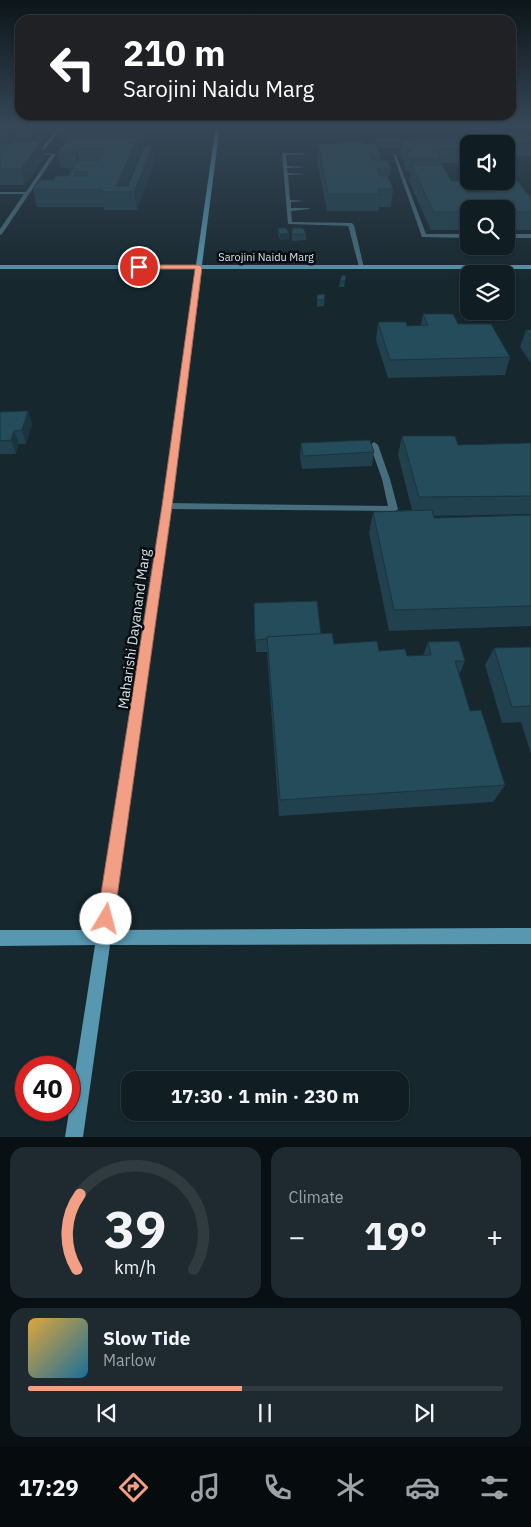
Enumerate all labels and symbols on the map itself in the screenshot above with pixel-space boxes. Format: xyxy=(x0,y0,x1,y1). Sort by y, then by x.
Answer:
pin xyxy=(118,246,160,288)
street label: Sarojini Naidu Marg xyxy=(218,250,314,264)
street label: Maharishi Dayanand Marg xyxy=(114,547,154,710)
position arrow xyxy=(79,892,131,944)
speed limit sign: 40 xyxy=(15,1056,80,1121)

